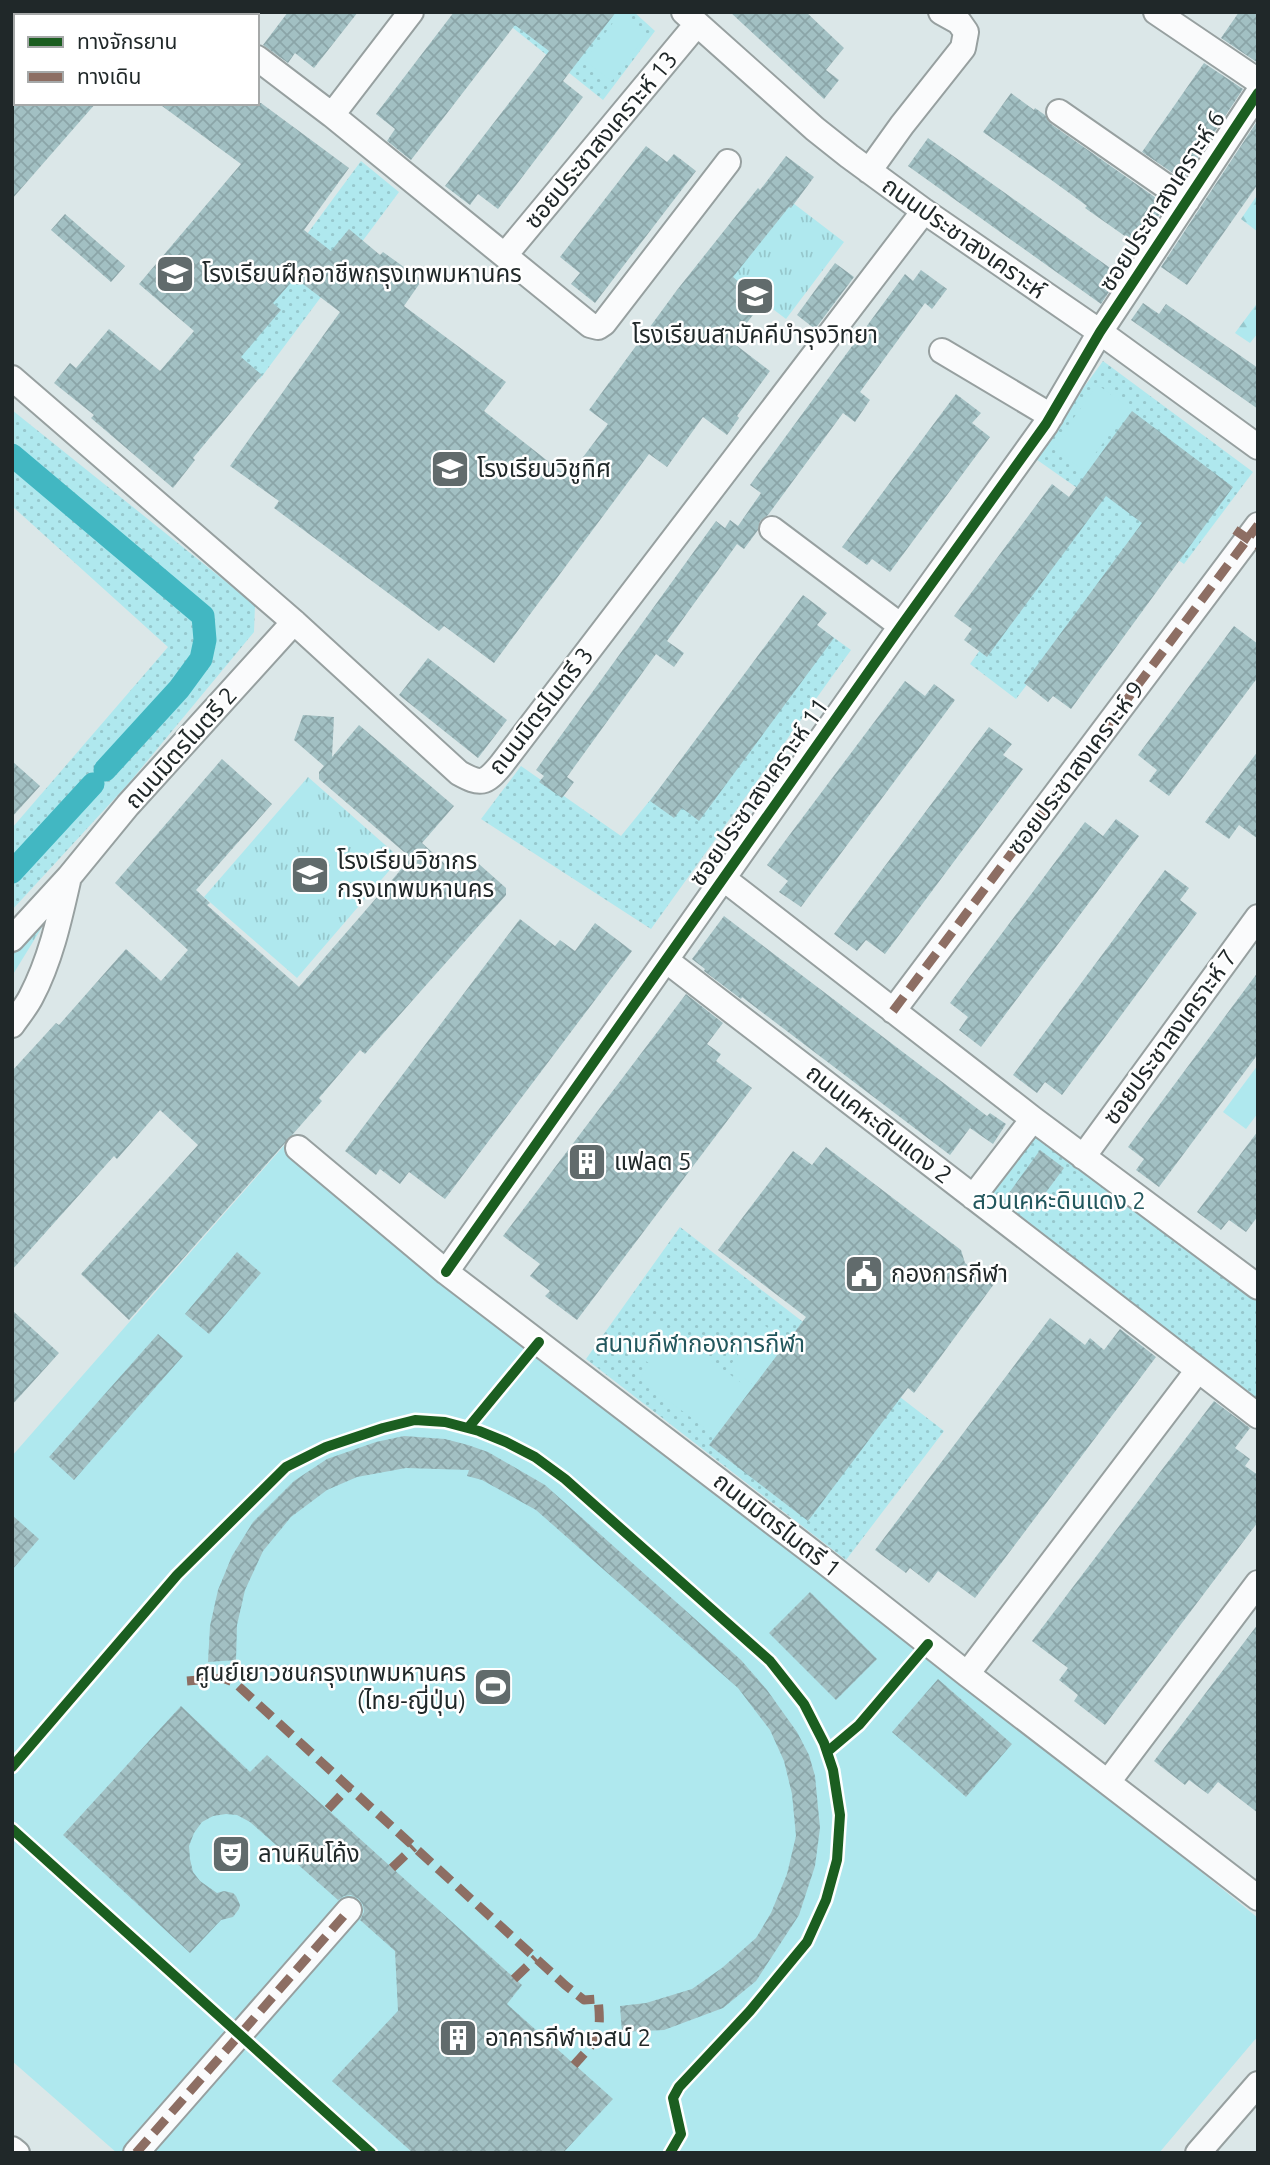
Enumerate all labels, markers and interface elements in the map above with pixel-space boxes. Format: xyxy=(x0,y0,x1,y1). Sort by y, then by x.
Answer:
legend xyxy=(14,14,259,105)
text: ทางจักรยาน xyxy=(77,29,178,53)
street label: ซอยประชาสงเคราะห์ 13 xyxy=(519,46,683,234)
text: ทางเดิน xyxy=(77,64,141,88)
street label: ซอยประชาสงเคราะห์ 6 xyxy=(1093,106,1230,296)
street label: ถนนประชาสงเคราะห์ xyxy=(877,171,1052,304)
school or university icon: โรงเรียนฝึกอาชีพกรุงเทพมหานคร xyxy=(154,253,196,295)
place label: โรงเรียนฝึกอาชีพกรุงเทพมหานคร xyxy=(202,260,522,289)
school or university icon: โรงเรียนสามัคคีบํารุงวิทยา xyxy=(734,275,776,317)
place label: โรงเรียนสามัคคีบํารุงวิทยา xyxy=(632,321,878,350)
school or university icon: โรงเรียนวิชูทิศ xyxy=(429,448,471,490)
place label: โรงเรียนวิชูทิศ xyxy=(477,455,611,484)
street label: ถนนมิตรไมตรี 3 xyxy=(483,642,599,780)
street label: ซอยประชาสงเคราะห์ 9 xyxy=(1002,676,1149,859)
street label: ถนนมิตรไมตรี 2 xyxy=(119,682,242,814)
street label: ซอยประชาสงเคราะห์ 11 xyxy=(684,693,834,891)
place label: โรงเรียนวิชากร กรุงเทพมหานคร xyxy=(337,847,494,904)
school or university icon: โรงเรียนวิชากร กรุงเทพมหานคร xyxy=(289,854,331,896)
street label: ซอยประชาสงเคราะห์ 7 xyxy=(1097,944,1242,1129)
street label: ถนนเคหะดินแดง 2 xyxy=(801,1058,957,1189)
building icon: แฟลต 5 xyxy=(566,1141,608,1183)
place label: แฟลต 5 xyxy=(614,1148,692,1175)
park label: สวนเคหะดินแดง 2 xyxy=(972,1187,1146,1214)
public building icon: กองการกีฬา xyxy=(843,1253,885,1295)
place label: กองการกีฬา xyxy=(891,1260,1008,1287)
park label: สนามกีฬากองการกีฬา xyxy=(595,1330,805,1357)
street label: ถนนมิตรไมตรี 1 xyxy=(708,1467,846,1583)
place label: ศูนย์เยาวชนกรุงเทพมหานคร (ไทย-ญี่ปุ่น) xyxy=(195,1659,466,1716)
sports icon: ศูนย์เยาวชนกรุงเทพมหานคร (ไทย-ญี่ปุ่น) xyxy=(472,1666,514,1708)
theatre icon: ลานหินโค้ง xyxy=(210,1833,252,1875)
place label: ลานหินโค้ง xyxy=(258,1840,360,1867)
building icon: อาคารกีฬาเวสน์ 2 xyxy=(437,2017,479,2059)
place label: อาคารกีฬาเวสน์ 2 xyxy=(485,2024,651,2051)

